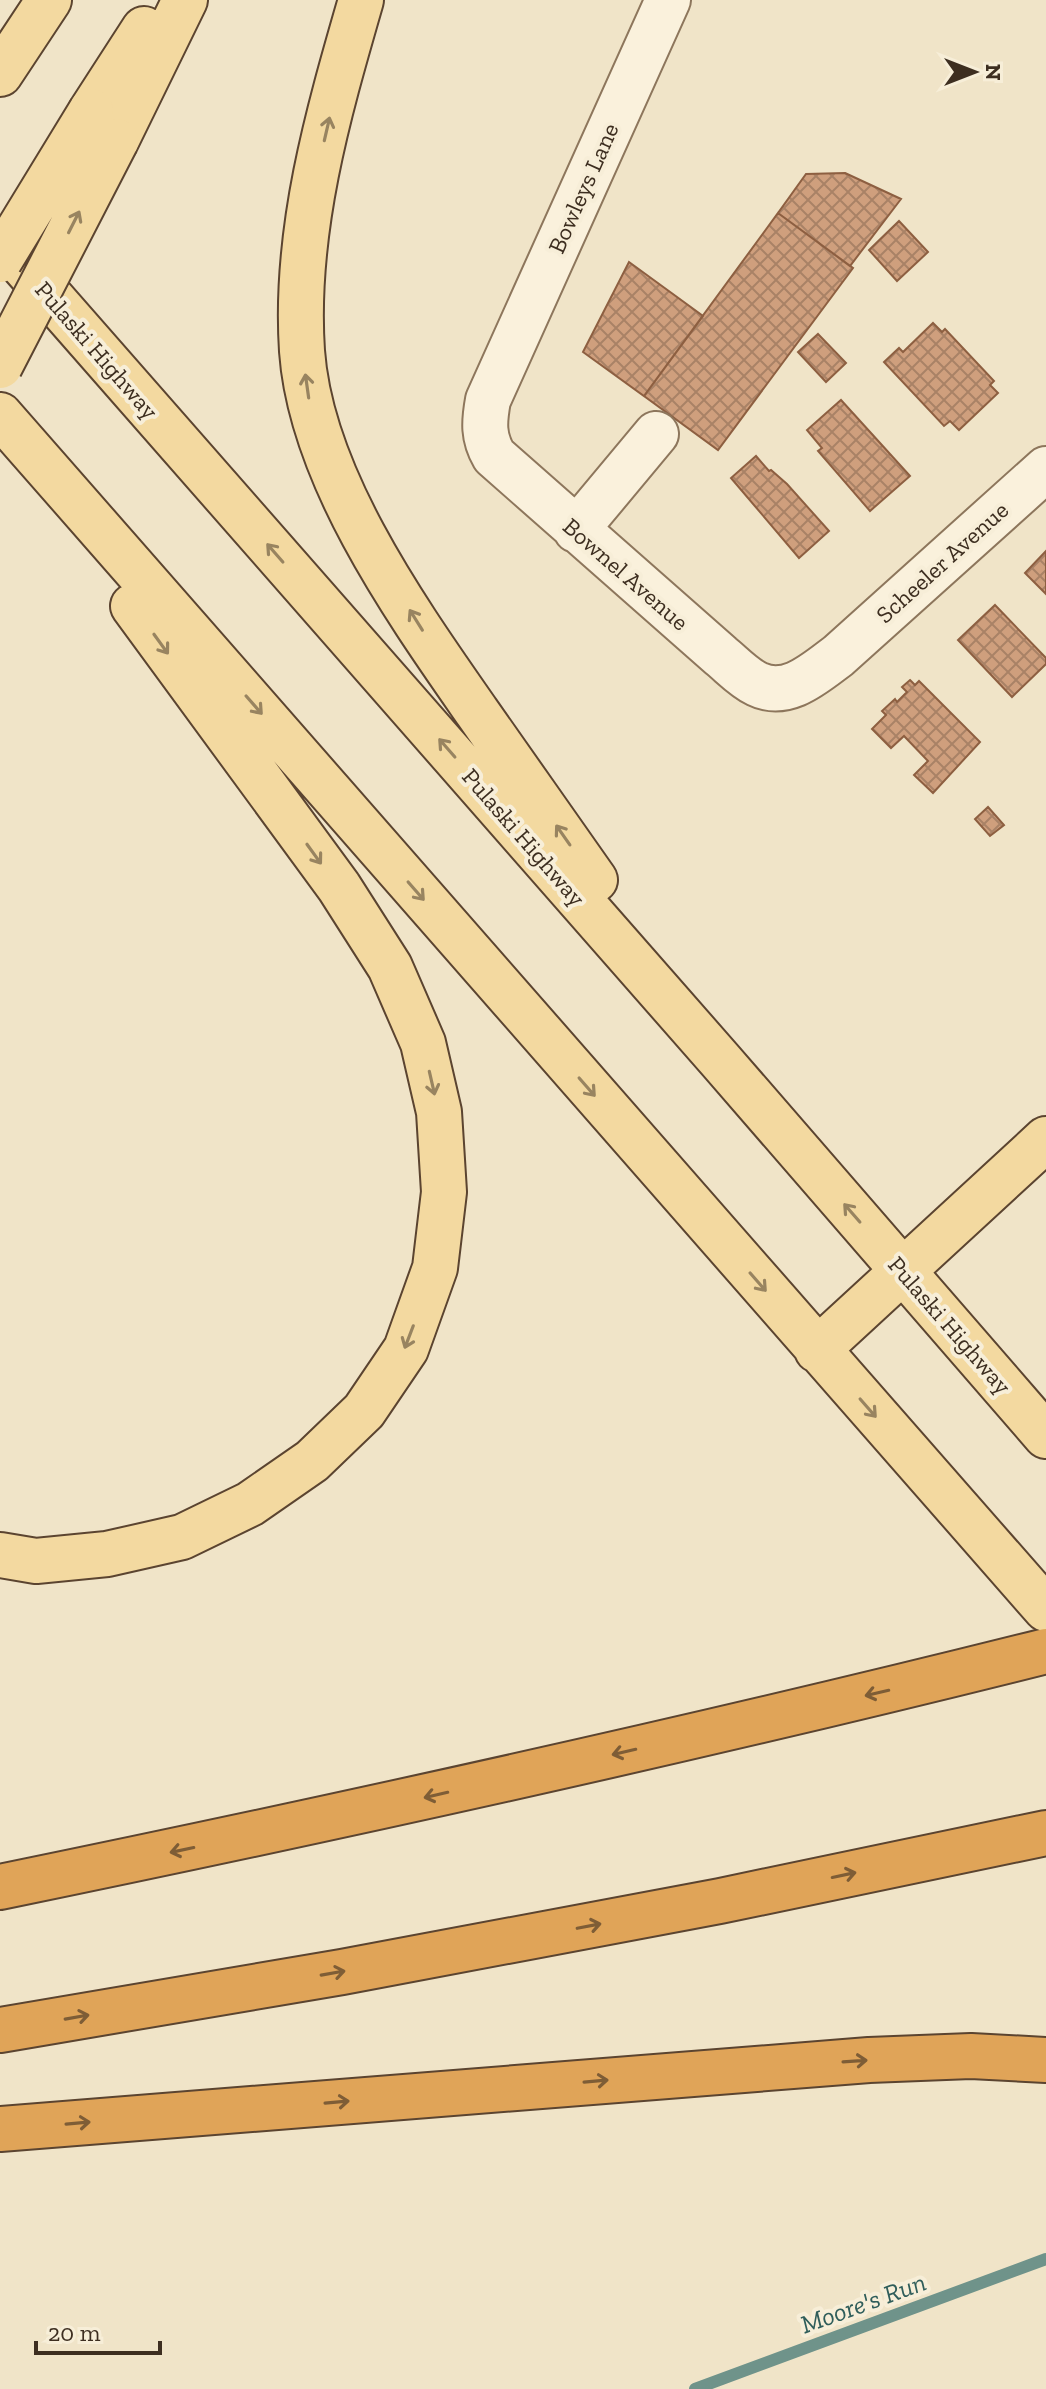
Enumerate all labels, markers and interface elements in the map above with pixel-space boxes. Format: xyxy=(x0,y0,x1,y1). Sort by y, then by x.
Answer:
north arrow xyxy=(934,32,1014,112)
text: N xyxy=(980,64,1007,81)
one-way arrow xyxy=(320,117,335,142)
street label: Bowleys Lane xyxy=(541,118,625,258)
one-way arrow xyxy=(67,211,82,234)
street label: Pulaski Highway xyxy=(29,275,165,425)
one-way arrow xyxy=(299,374,314,400)
street label: Scheeler Avenue xyxy=(870,495,1014,629)
street label: Bownel Avenue xyxy=(557,512,695,636)
one-way arrow xyxy=(266,543,284,563)
one-way arrow xyxy=(408,610,424,632)
one-way arrow xyxy=(152,633,169,654)
one-way arrow xyxy=(245,695,263,715)
one-way arrow xyxy=(438,739,456,759)
street label: Pulaski Highway xyxy=(456,762,592,912)
one-way arrow xyxy=(555,824,571,846)
one-way arrow xyxy=(306,843,323,864)
one-way arrow xyxy=(407,880,425,900)
one-way arrow xyxy=(425,1070,440,1096)
one-way arrow xyxy=(578,1076,596,1096)
one-way arrow xyxy=(843,1203,861,1224)
street label: Pulaski Highway xyxy=(882,1250,1018,1400)
one-way arrow xyxy=(749,1272,767,1292)
one-way arrow xyxy=(401,1324,416,1349)
one-way arrow xyxy=(859,1398,877,1418)
one-way arrow xyxy=(865,1686,891,1701)
one-way arrow xyxy=(612,1745,638,1760)
one-way arrow xyxy=(423,1788,449,1803)
one-way arrow xyxy=(169,1843,195,1858)
one-way arrow xyxy=(831,1867,856,1882)
one-way arrow xyxy=(576,1917,601,1932)
one-way arrow xyxy=(320,1965,345,1980)
one-way arrow xyxy=(64,2008,89,2023)
one-way arrow xyxy=(841,2053,868,2068)
one-way arrow xyxy=(582,2074,609,2089)
one-way arrow xyxy=(323,2094,350,2109)
one-way arrow xyxy=(64,2115,91,2130)
water label: Moore's Run xyxy=(796,2266,930,2340)
scale bar xyxy=(36,2305,160,2355)
text: 20 m xyxy=(48,2318,101,2347)

